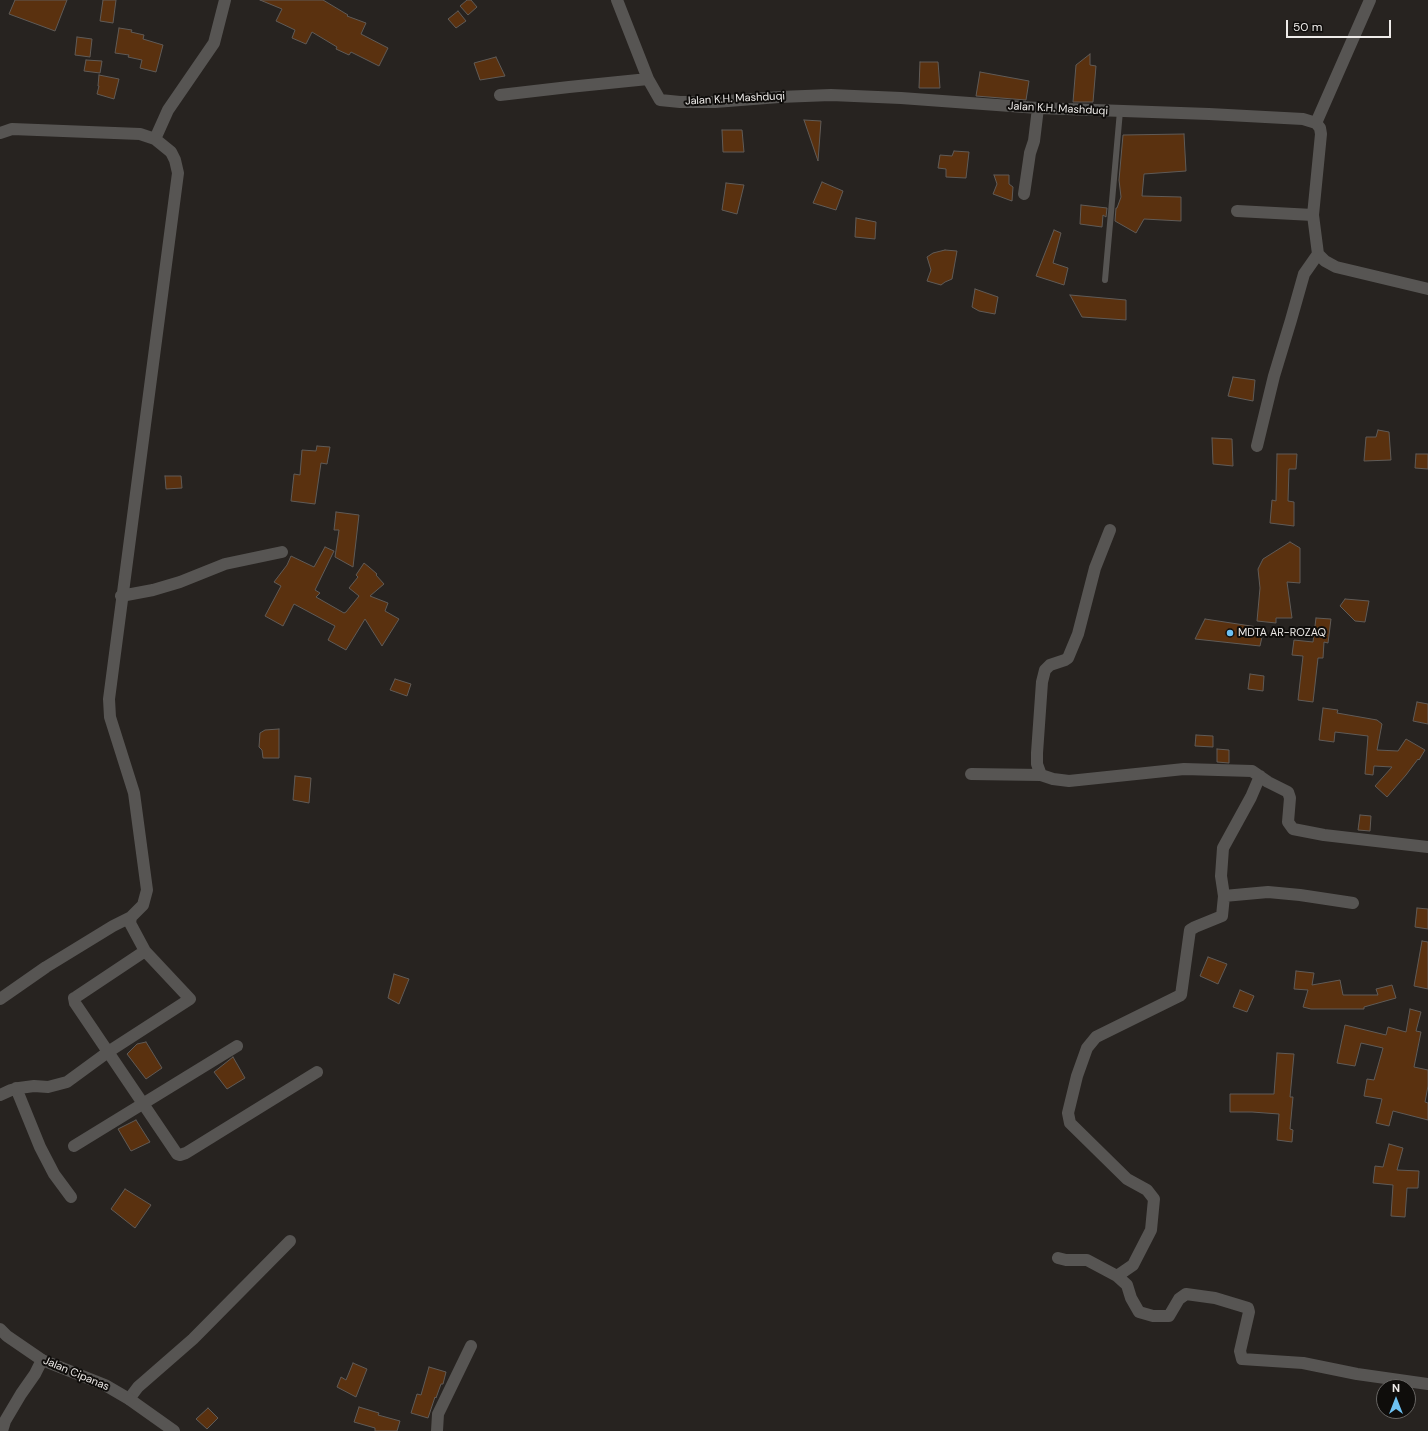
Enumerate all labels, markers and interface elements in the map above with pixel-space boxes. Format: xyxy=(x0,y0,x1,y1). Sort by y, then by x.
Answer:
scale bar xyxy=(1288,12,1393,38)
text: 50 m xyxy=(1293,19,1322,35)
street label: Jalan K.H. Mashduqi xyxy=(685,90,785,108)
street label: Jalan K.H. Mashduqi xyxy=(1008,100,1108,118)
place label: MDTA AR-ROZAQ xyxy=(1238,626,1326,640)
marker: MDTA AR-ROZAQ xyxy=(1225,628,1235,638)
street label: Jalan Cipanas xyxy=(41,1354,111,1394)
north arrow xyxy=(1376,1379,1416,1419)
text: N xyxy=(1392,1381,1400,1395)

